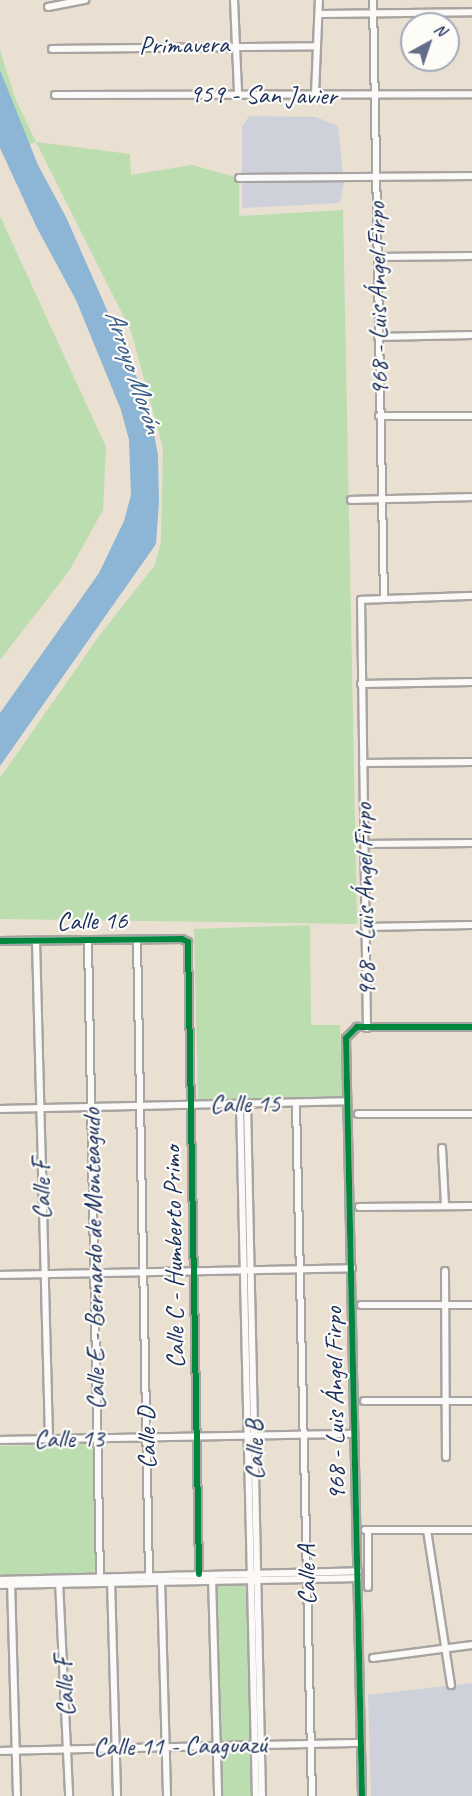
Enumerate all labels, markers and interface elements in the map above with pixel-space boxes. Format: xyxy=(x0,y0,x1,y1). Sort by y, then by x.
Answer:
north arrow xyxy=(400,12,460,72)
text: N xyxy=(430,19,451,41)
street label: Primavera xyxy=(139,29,229,61)
street label: 959 - San Javier xyxy=(189,78,337,112)
street label: 968 - Luis Ángel Firpo xyxy=(361,202,395,396)
water label: Arroyo Morón xyxy=(98,305,170,437)
street label: 968 - Luis Ángel Firpo xyxy=(348,803,382,997)
street label: Calle 16 xyxy=(56,905,128,937)
street label: Calle 15 xyxy=(209,1088,281,1120)
street label: Calle E - Bernardo de Monteagudo xyxy=(76,1108,112,1410)
street label: Calle C - Humberto Primo xyxy=(156,1145,192,1369)
street label: Calle F xyxy=(26,1160,58,1220)
street label: 968 - Luis Ángel Firpo xyxy=(318,1307,352,1501)
street label: Calle D xyxy=(131,1407,163,1469)
street label: Calle B xyxy=(239,1419,271,1481)
street label: Calle 13 xyxy=(33,1423,105,1455)
street label: Calle A xyxy=(291,1545,323,1605)
street label: Calle F xyxy=(48,1657,82,1717)
street label: Calle 11 - Caaguazú xyxy=(93,1729,267,1763)

